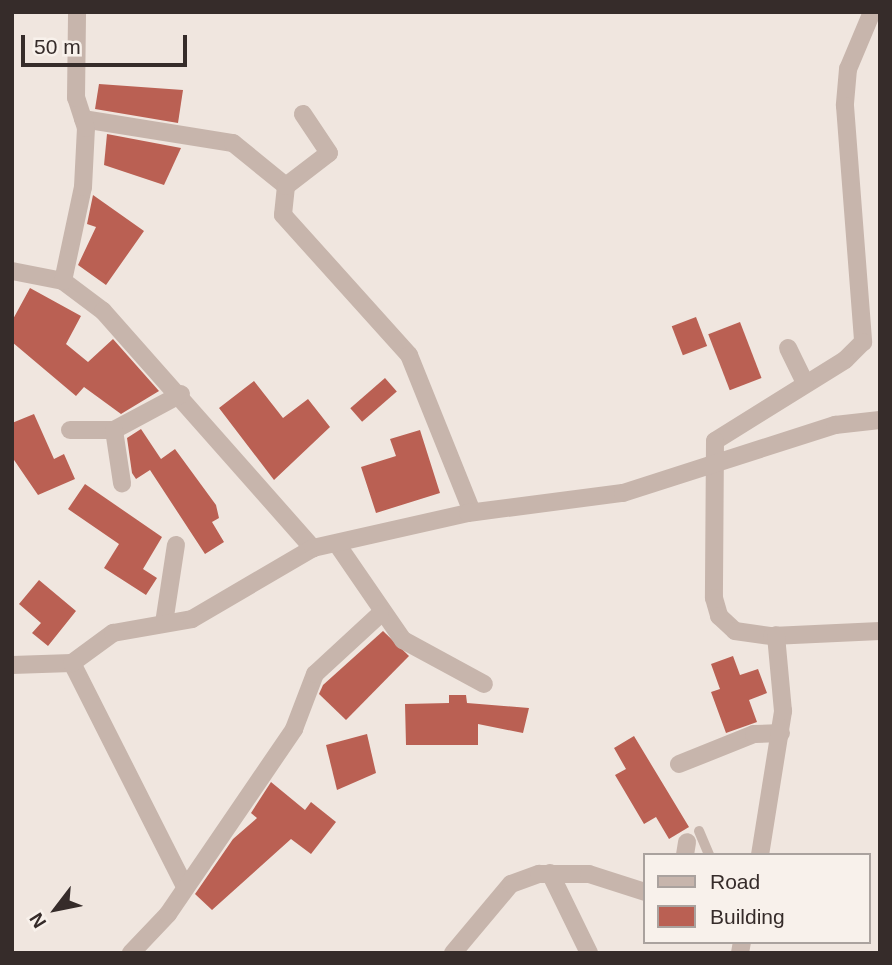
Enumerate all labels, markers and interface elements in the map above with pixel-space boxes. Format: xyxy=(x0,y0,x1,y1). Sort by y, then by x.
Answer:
scale bar xyxy=(24,21,191,65)
text: 50 m xyxy=(34,35,81,58)
legend xyxy=(644,853,871,944)
text: Road xyxy=(710,870,760,893)
north arrow xyxy=(21,874,91,944)
text: Building xyxy=(710,905,785,928)
text: N xyxy=(25,909,50,932)

